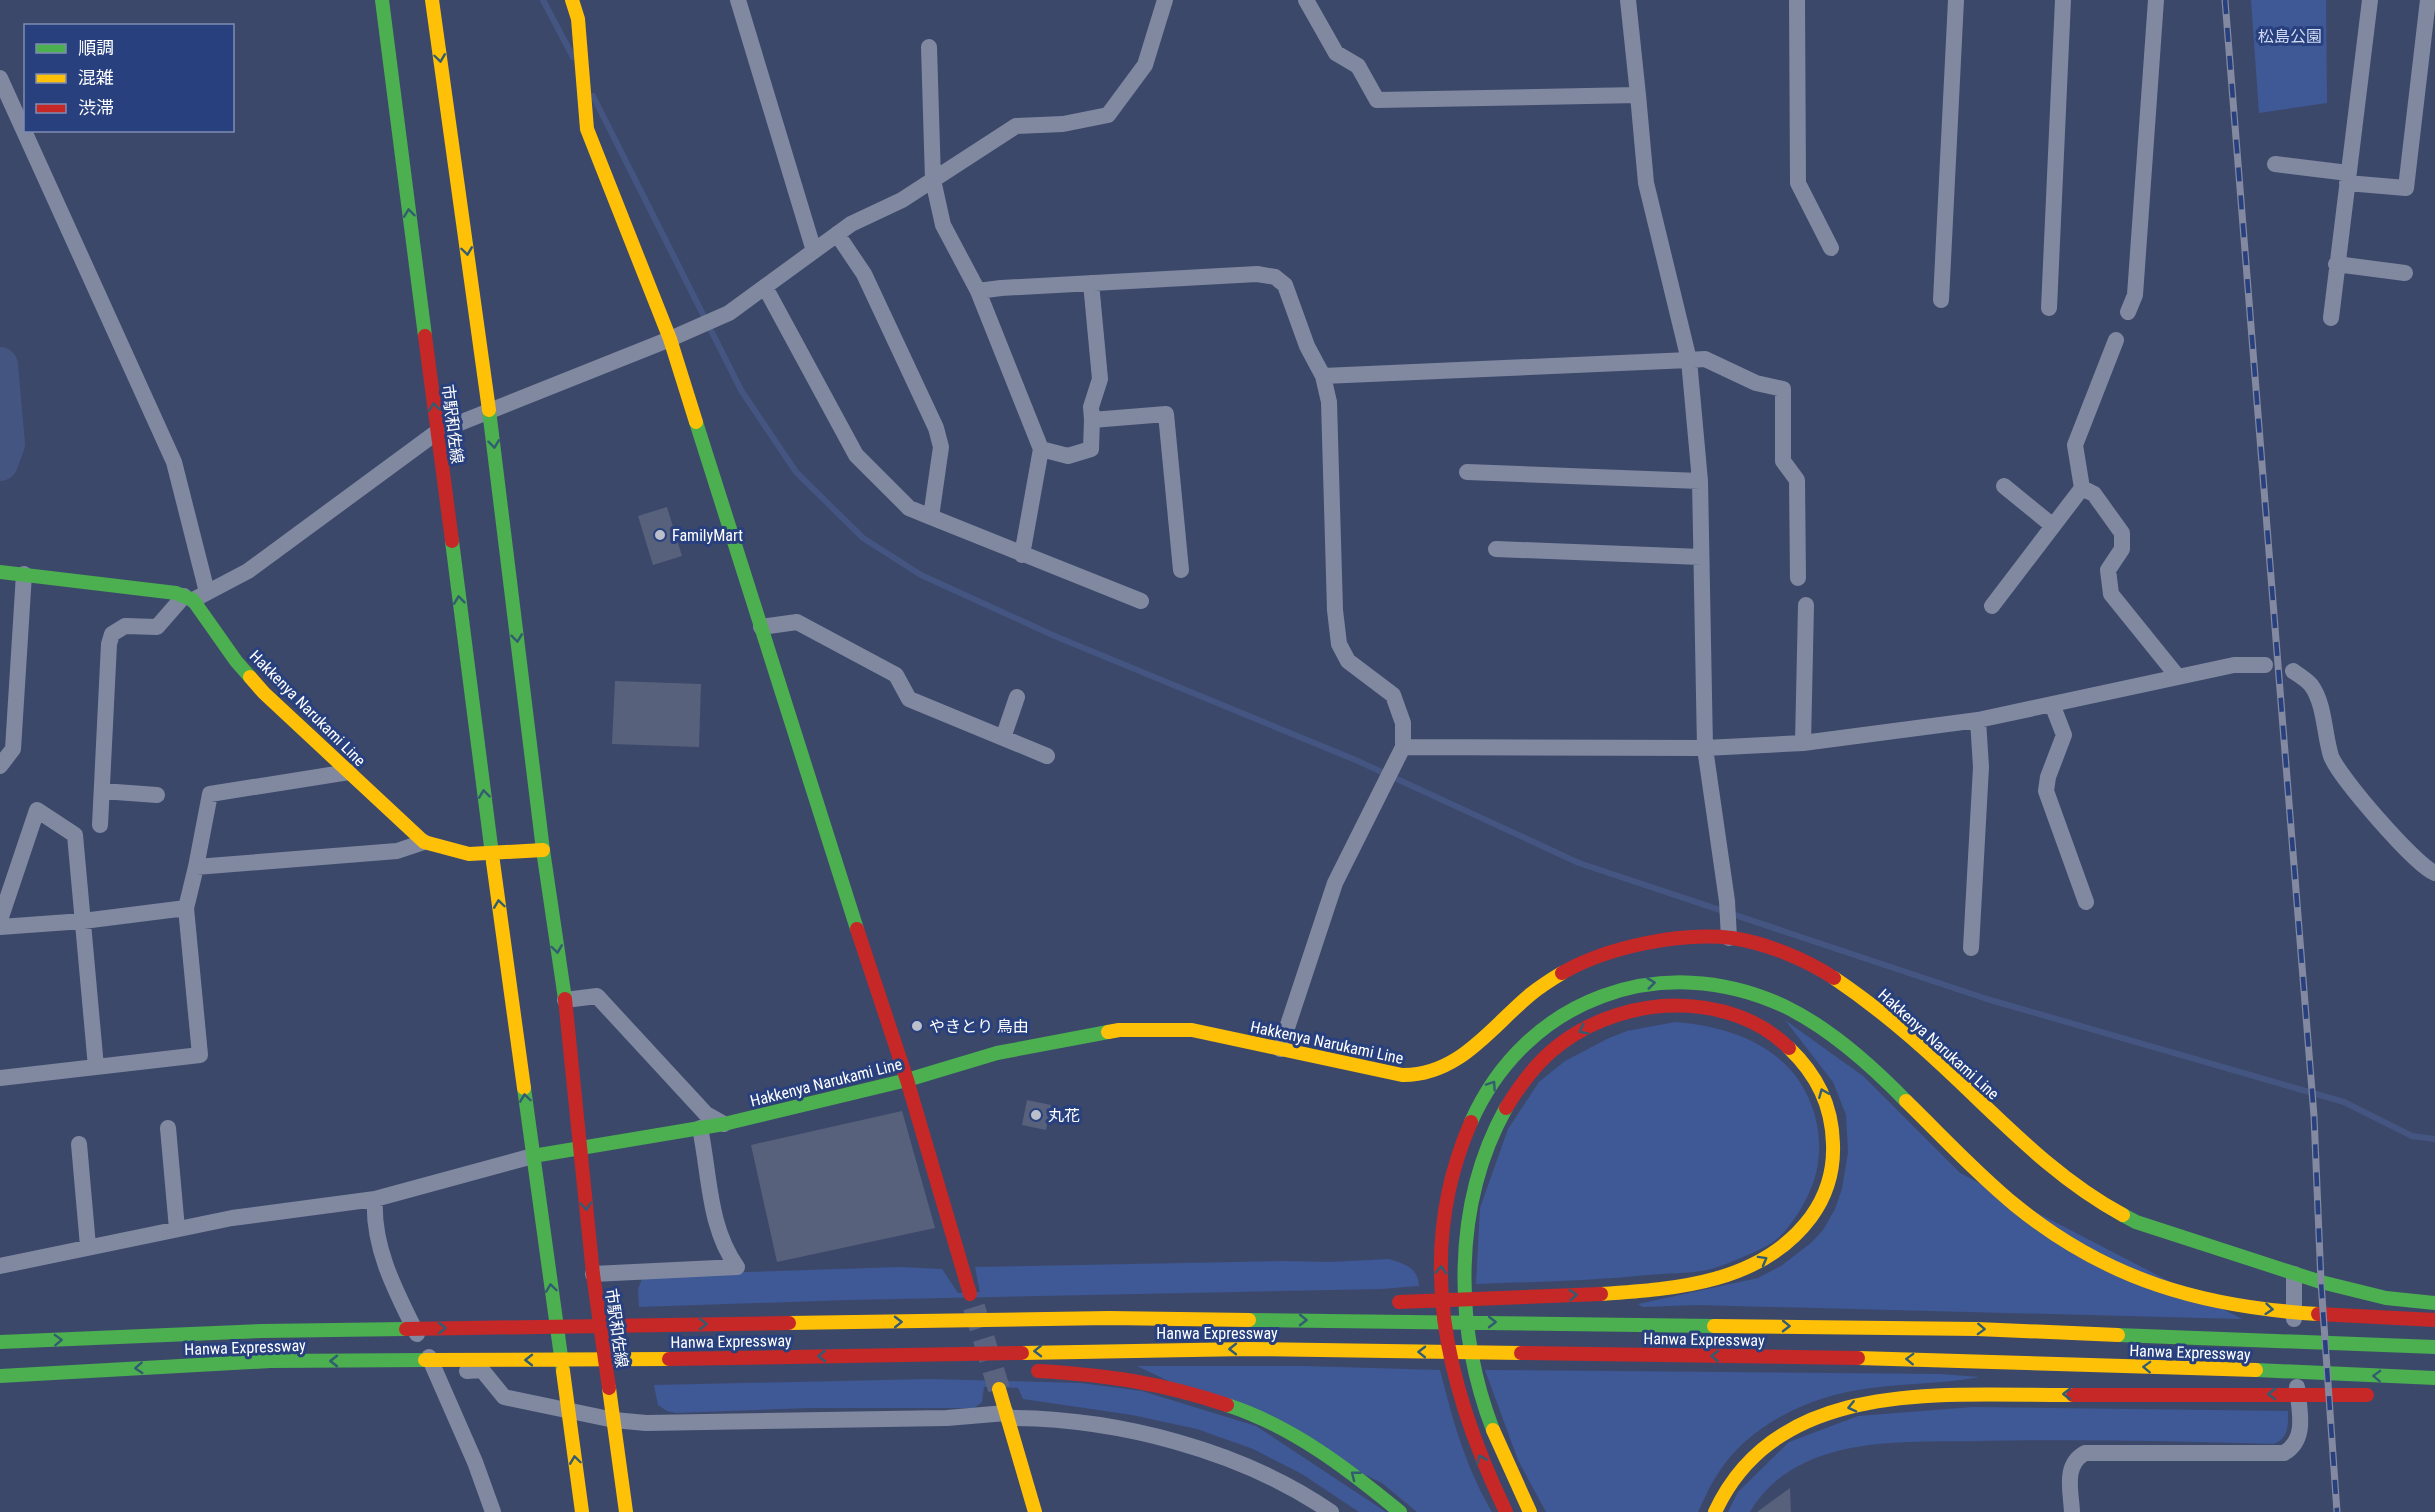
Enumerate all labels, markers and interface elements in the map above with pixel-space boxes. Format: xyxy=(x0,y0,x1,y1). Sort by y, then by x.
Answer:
legend xyxy=(24,24,234,132)
park label: 松島公園 xyxy=(2258,27,2322,46)
text: 順調 xyxy=(78,37,114,58)
one-way arrow xyxy=(433,53,446,63)
text: 混雑 xyxy=(78,67,114,88)
text: 渋滞 xyxy=(78,97,114,118)
one-way arrow xyxy=(404,209,416,218)
one-way arrow xyxy=(461,246,473,256)
street label: 市駅和佐線 xyxy=(438,383,467,465)
one-way arrow xyxy=(429,402,441,411)
one-way arrow xyxy=(487,440,499,449)
place label: FamilyMart xyxy=(672,526,743,545)
marker: FamilyMart xyxy=(653,528,667,542)
one-way arrow xyxy=(454,596,466,605)
one-way arrow xyxy=(510,633,523,642)
street label: Hakkenya Narukami Line xyxy=(246,646,370,770)
one-way arrow xyxy=(479,789,491,798)
one-way arrow xyxy=(493,900,506,909)
one-way arrow xyxy=(551,945,563,954)
one-way arrow xyxy=(1646,977,1655,989)
street label: Hakkenya Narukami Line xyxy=(1874,985,2003,1104)
place label: やきとり 鳥由 xyxy=(929,1017,1029,1036)
street label: Hakkenya Narukami Line xyxy=(1249,1017,1405,1068)
marker: やきとり 鳥由 xyxy=(910,1019,924,1033)
one-way arrow xyxy=(1578,1023,1589,1035)
street label: Hakkenya Narukami Line xyxy=(748,1054,904,1111)
one-way arrow xyxy=(1485,1080,1496,1091)
one-way arrow xyxy=(1818,1089,1830,1100)
one-way arrow xyxy=(519,1093,531,1102)
place label: 丸花 xyxy=(1048,1106,1080,1125)
marker: 丸花 xyxy=(1029,1108,1043,1122)
one-way arrow xyxy=(580,1202,593,1211)
one-way arrow xyxy=(1757,1256,1767,1267)
one-way arrow xyxy=(1434,1265,1447,1274)
one-way arrow xyxy=(545,1283,557,1292)
street label: 市駅和佐線 xyxy=(602,1287,631,1369)
one-way arrow xyxy=(1569,1289,1578,1302)
one-way arrow xyxy=(2265,1302,2274,1315)
one-way arrow xyxy=(1298,1314,1307,1326)
one-way arrow xyxy=(893,1315,902,1328)
one-way arrow xyxy=(1488,1316,1497,1328)
one-way arrow xyxy=(698,1318,707,1331)
one-way arrow xyxy=(1782,1320,1791,1332)
one-way arrow xyxy=(438,1322,447,1334)
one-way arrow xyxy=(1977,1323,1986,1336)
street label: Hanwa Expressway xyxy=(1156,1324,1278,1343)
street label: Hanwa Expressway xyxy=(1643,1329,1765,1350)
street label: Hanwa Expressway xyxy=(670,1331,792,1352)
one-way arrow xyxy=(54,1333,63,1346)
street label: Hanwa Expressway xyxy=(184,1336,306,1359)
street label: Hanwa Expressway xyxy=(2129,1341,2251,1364)
one-way arrow xyxy=(1228,1343,1237,1355)
one-way arrow xyxy=(1033,1345,1042,1358)
one-way arrow xyxy=(1418,1345,1427,1358)
one-way arrow xyxy=(817,1349,826,1362)
one-way arrow xyxy=(1711,1350,1720,1362)
one-way arrow xyxy=(524,1353,533,1366)
one-way arrow xyxy=(1906,1353,1915,1366)
one-way arrow xyxy=(329,1355,338,1367)
one-way arrow xyxy=(2142,1360,2151,1373)
one-way arrow xyxy=(135,1362,144,1375)
one-way arrow xyxy=(2372,1369,2381,1382)
one-way arrow xyxy=(2062,1388,2071,1401)
one-way arrow xyxy=(2267,1388,2276,1400)
one-way arrow xyxy=(1847,1400,1857,1413)
one-way arrow xyxy=(1476,1454,1488,1465)
one-way arrow xyxy=(569,1456,581,1465)
one-way arrow xyxy=(1351,1472,1362,1483)

